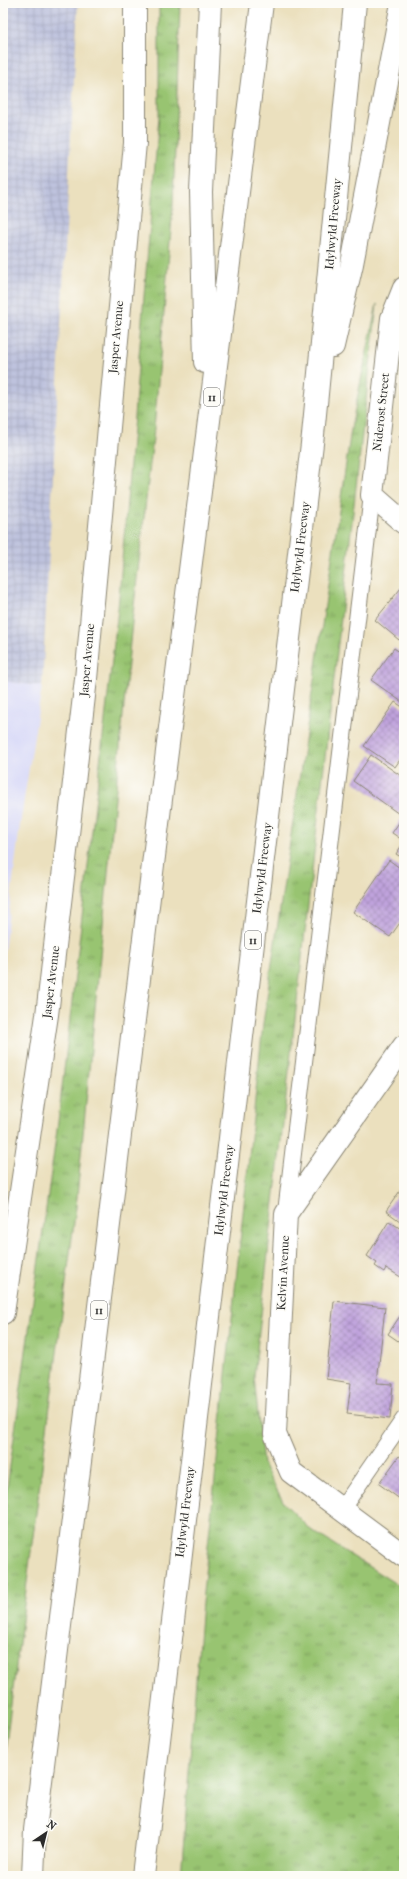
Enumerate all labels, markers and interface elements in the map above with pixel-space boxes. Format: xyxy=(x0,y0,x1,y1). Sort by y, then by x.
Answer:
street label: Idylwyld Freeway xyxy=(322,177,344,270)
street label: Jasper Avenue xyxy=(106,300,126,375)
street label: Niderost Street xyxy=(370,371,392,452)
road number: 11 xyxy=(204,388,220,406)
street label: Idylwyld Freeway xyxy=(287,500,313,593)
street label: Jasper Avenue xyxy=(77,623,97,698)
street label: Idylwyld Freeway xyxy=(249,821,275,914)
road number: 11 xyxy=(245,931,261,949)
street label: Jasper Avenue xyxy=(39,945,62,1020)
street label: Idylwyld Freeway xyxy=(211,1143,237,1236)
street label: Kelvin Avenue xyxy=(274,1235,292,1311)
road number: 11 xyxy=(91,1301,107,1319)
street label: Idylwyld Freeway xyxy=(172,1465,198,1558)
north arrow xyxy=(26,1813,66,1853)
text: N xyxy=(44,1817,59,1833)

